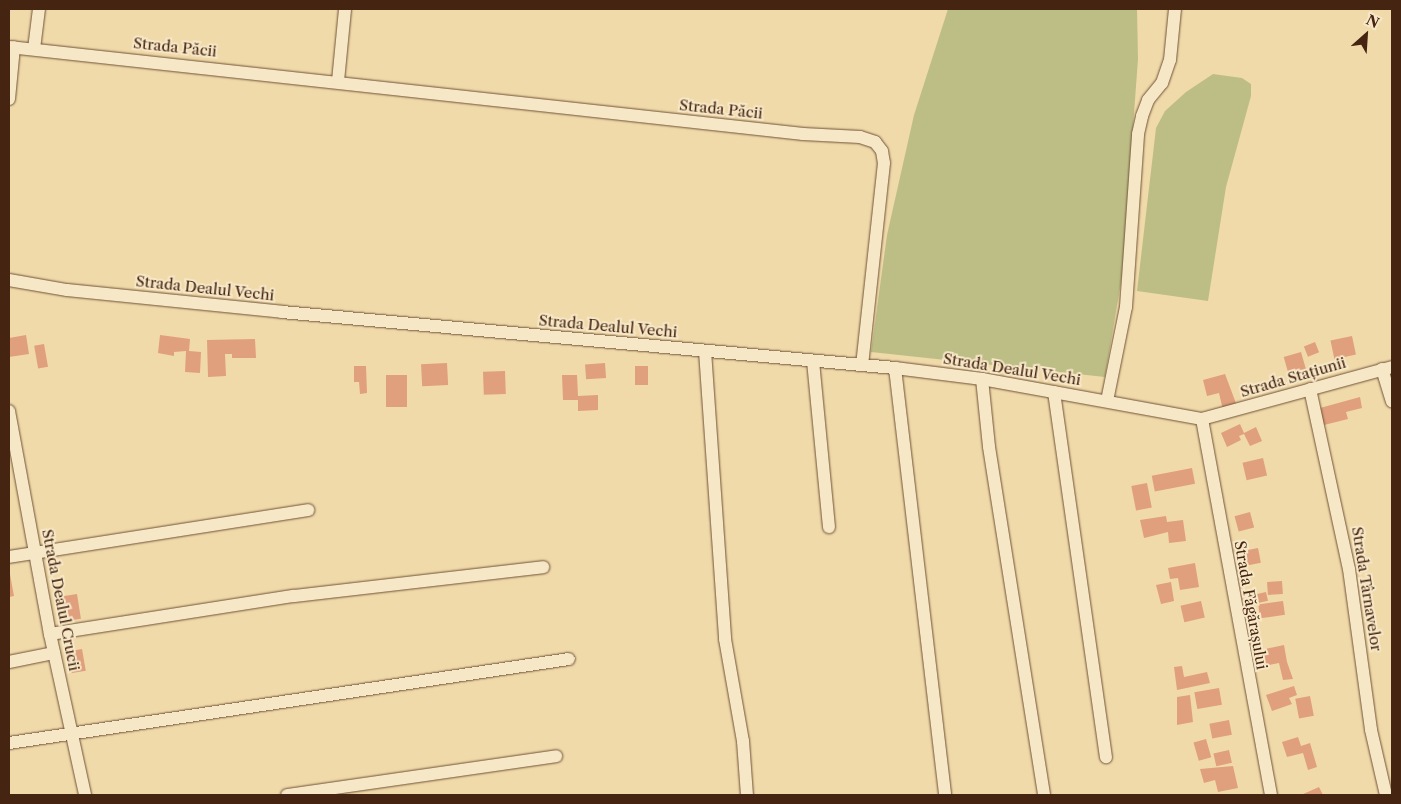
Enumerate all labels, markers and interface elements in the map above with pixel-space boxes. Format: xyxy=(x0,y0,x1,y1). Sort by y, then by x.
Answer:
north arrow xyxy=(1341,10,1391,60)
text: N xyxy=(1363,11,1382,32)
street label: Strada Păcii xyxy=(132,34,218,60)
street label: Strada Păcii xyxy=(678,96,764,122)
street label: Strada Dealul Vechi xyxy=(135,272,275,304)
street label: Strada Dealul Vechi xyxy=(538,311,678,341)
street label: Strada Dealul Vechi xyxy=(942,349,1082,389)
street label: Strada Stațiunii xyxy=(1238,353,1348,401)
street label: Strada Târnavelor xyxy=(1348,525,1386,653)
street label: Strada Dealul Crucii xyxy=(38,527,84,673)
street label: Strada Făgărașului xyxy=(1231,539,1271,671)

